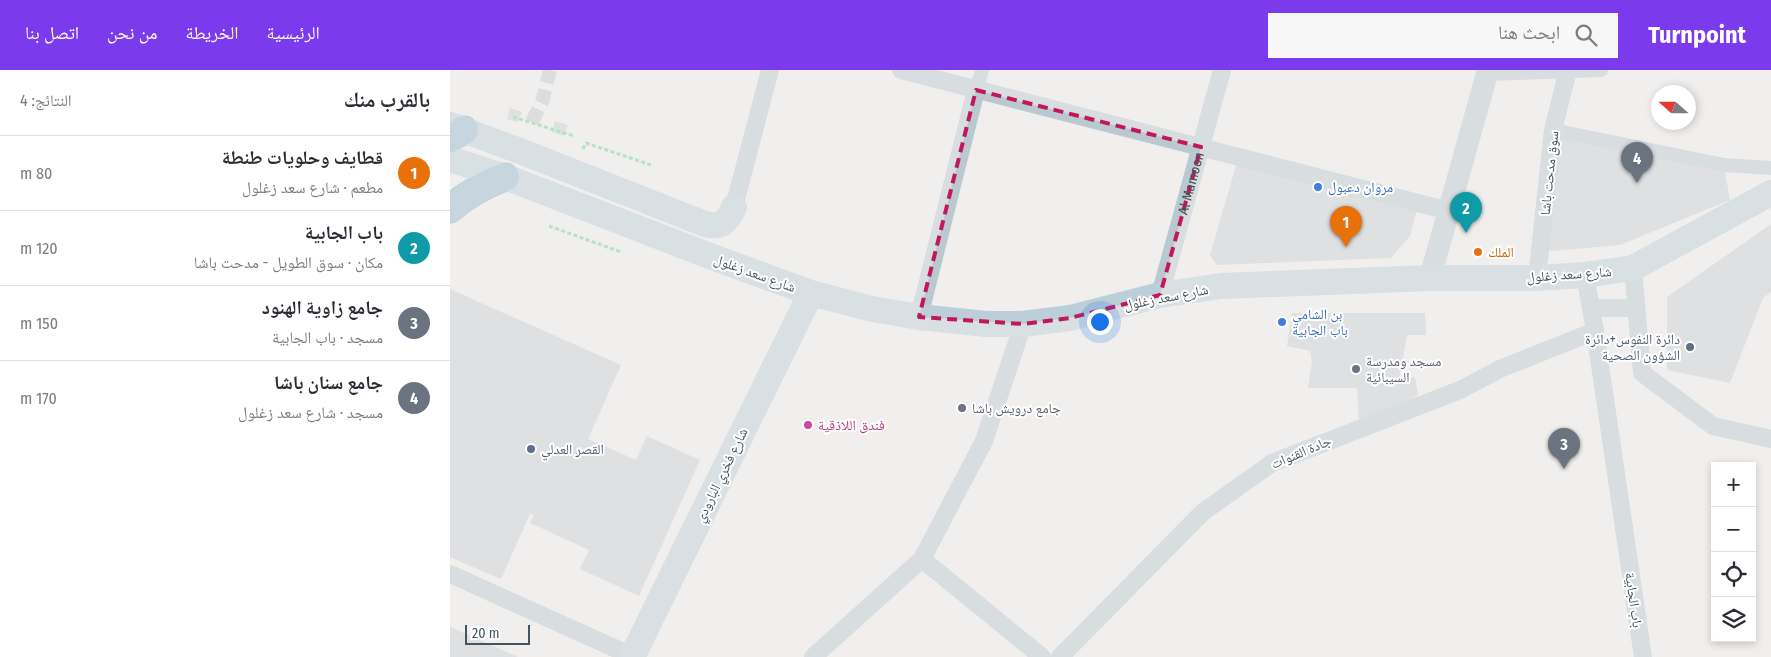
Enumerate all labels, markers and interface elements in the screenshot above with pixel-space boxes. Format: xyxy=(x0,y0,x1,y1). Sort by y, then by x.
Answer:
search box xyxy=(1268,13,1618,58)
text: ابحث هنا xyxy=(1498,21,1560,44)
icon: search xyxy=(1572,21,1600,49)
text: Turnpoint xyxy=(1648,21,1746,49)
text: اتصل بنا xyxy=(25,22,79,44)
text: من نحن xyxy=(107,22,158,44)
text: الخريطة xyxy=(186,22,239,44)
text: الرئيسية xyxy=(267,22,320,44)
north arrow xyxy=(1651,85,1696,130)
text: بالقرب منك xyxy=(344,87,430,113)
text: النتائج: 4 xyxy=(20,91,72,110)
street label: سوق مدحت باشا xyxy=(1537,130,1562,216)
pin: 4 xyxy=(1621,142,1653,183)
text: قطايف وحلويات طنطة xyxy=(222,146,383,169)
street label: Al Mamoon xyxy=(1175,150,1208,216)
text: 80 m xyxy=(20,164,52,183)
text: 1 xyxy=(411,164,417,183)
text: مطعم · شارع سعد زغلول xyxy=(242,178,383,197)
place label: مروان دعبول xyxy=(1328,179,1393,196)
marker: مروان دعبول xyxy=(1312,181,1324,193)
pin: 2 xyxy=(1450,192,1482,233)
pin: 1 xyxy=(1330,206,1362,247)
text: باب الجابية xyxy=(305,221,383,244)
text: 120 m xyxy=(20,239,58,258)
text: 2 xyxy=(410,239,418,258)
place label: الملك xyxy=(1488,244,1514,261)
marker: الملك xyxy=(1472,246,1484,258)
street label: شارع سعد زغلول xyxy=(711,251,798,297)
text: مكان · سوق الطويل - مدحت باشا xyxy=(194,253,383,272)
street label: شارع سعد زغلول xyxy=(1526,263,1612,287)
street label: شارع سعد زغلول xyxy=(1122,281,1210,315)
text: جامع زاوية الهنود xyxy=(262,296,383,319)
place label: بن الشامي باب الجابية xyxy=(1292,306,1348,339)
your location xyxy=(1087,309,1113,335)
text: 150 m xyxy=(20,314,58,333)
text: 3 xyxy=(410,314,418,333)
marker: بن الشامي باب الجابية xyxy=(1276,316,1288,328)
text: مسجد · باب الجابية xyxy=(272,328,383,347)
place label: دائرة النفوس+دائرة الشؤون الصحية xyxy=(1585,331,1680,364)
marker: دائرة النفوس+دائرة الشؤون الصحية xyxy=(1684,341,1696,353)
place label: مسجد ومدرسة السيبائية xyxy=(1366,353,1441,386)
marker: مسجد ومدرسة السيبائية xyxy=(1350,363,1362,375)
text: جامع سنان باشا xyxy=(274,371,383,394)
text: 170 m xyxy=(20,389,57,408)
text: 4 xyxy=(410,389,418,408)
place label: جامع درويش باشا xyxy=(972,400,1061,418)
marker: جامع درويش باشا xyxy=(956,402,968,414)
text: مسجد · شارع سعد زغلول xyxy=(238,403,383,422)
place label: فندق اللاذقية xyxy=(818,417,885,434)
marker: فندق اللاذقية xyxy=(802,419,814,431)
street label: شارع فخري البارودي xyxy=(691,425,754,526)
pin: 3 xyxy=(1548,428,1580,469)
street label: جادة القنوات xyxy=(1269,432,1334,473)
place label: القصر العدلي xyxy=(541,441,604,461)
marker: القصر العدلي xyxy=(525,443,537,455)
map controls xyxy=(1711,462,1756,642)
button: + xyxy=(1711,462,1756,507)
button: − xyxy=(1711,507,1756,552)
button: locate xyxy=(1711,552,1756,597)
street label: باب الجابية xyxy=(1621,571,1646,629)
button: layers xyxy=(1711,597,1756,642)
scale bar xyxy=(465,622,530,645)
text: 20 m xyxy=(472,625,500,642)

